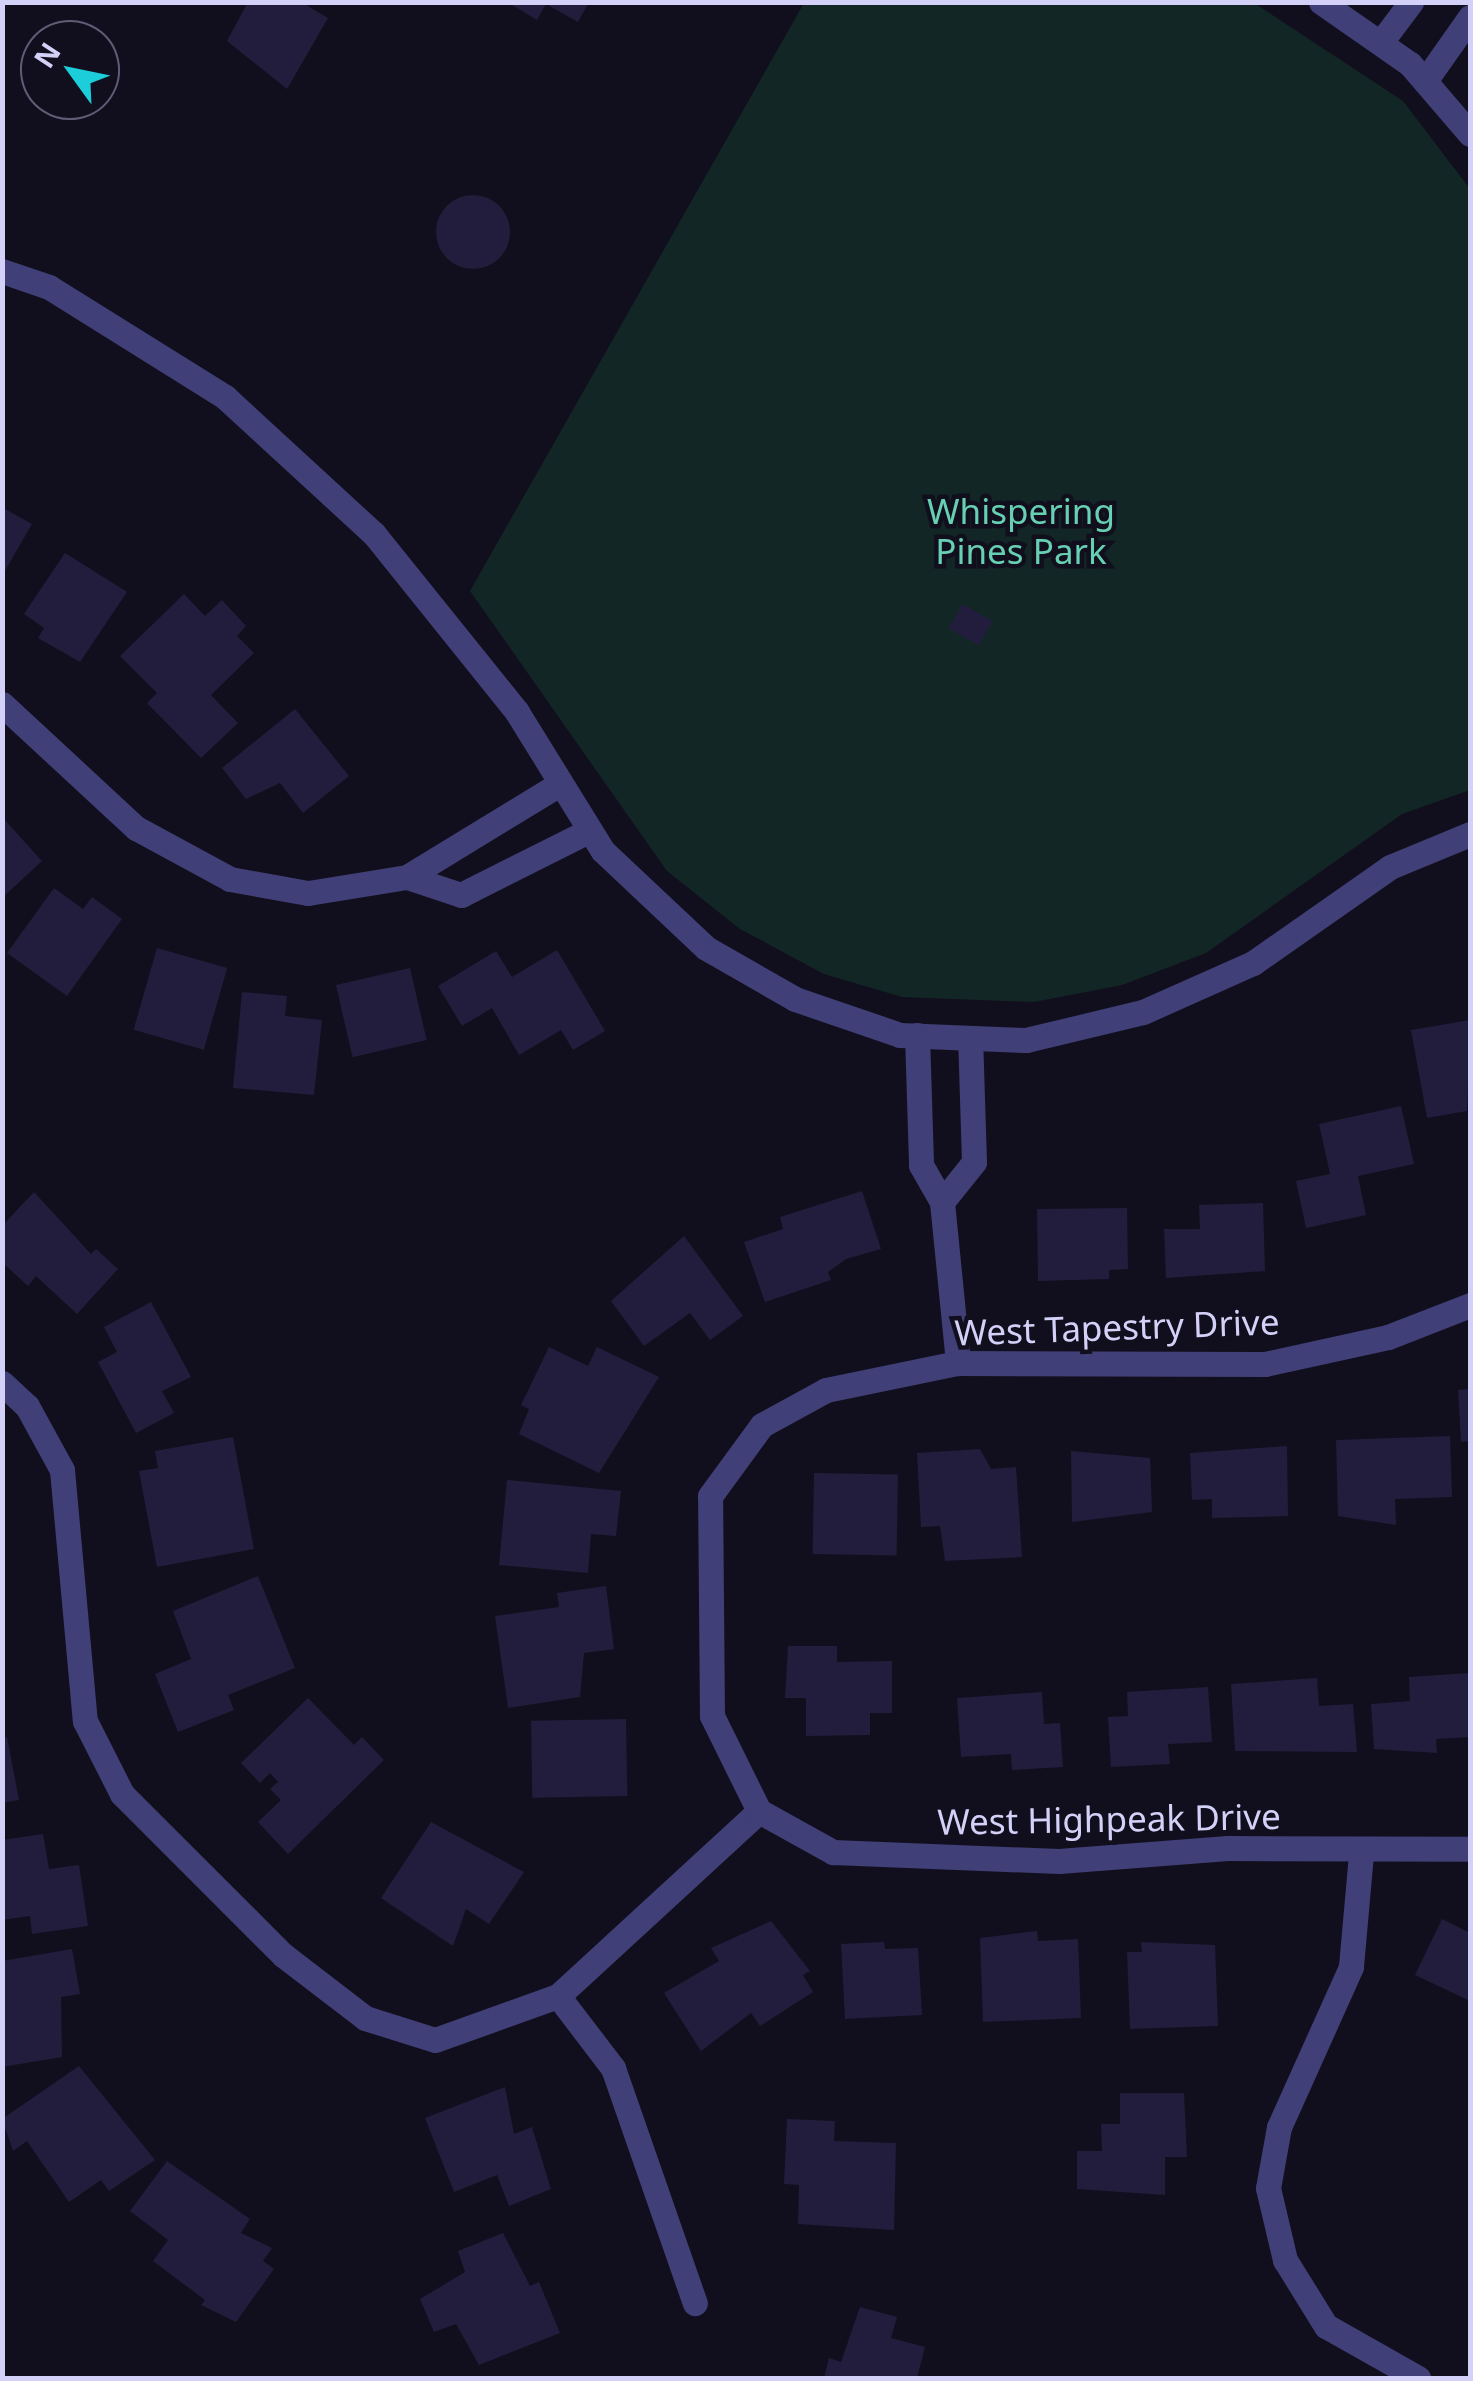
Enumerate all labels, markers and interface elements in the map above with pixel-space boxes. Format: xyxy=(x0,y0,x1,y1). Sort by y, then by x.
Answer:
north arrow xyxy=(20,20,120,120)
text: N xyxy=(24,35,69,75)
park label: Whispering Pines Park xyxy=(927,490,1115,572)
street label: West Tapestry Drive xyxy=(954,1300,1280,1354)
street label: West Highpeak Drive xyxy=(937,1795,1281,1843)

